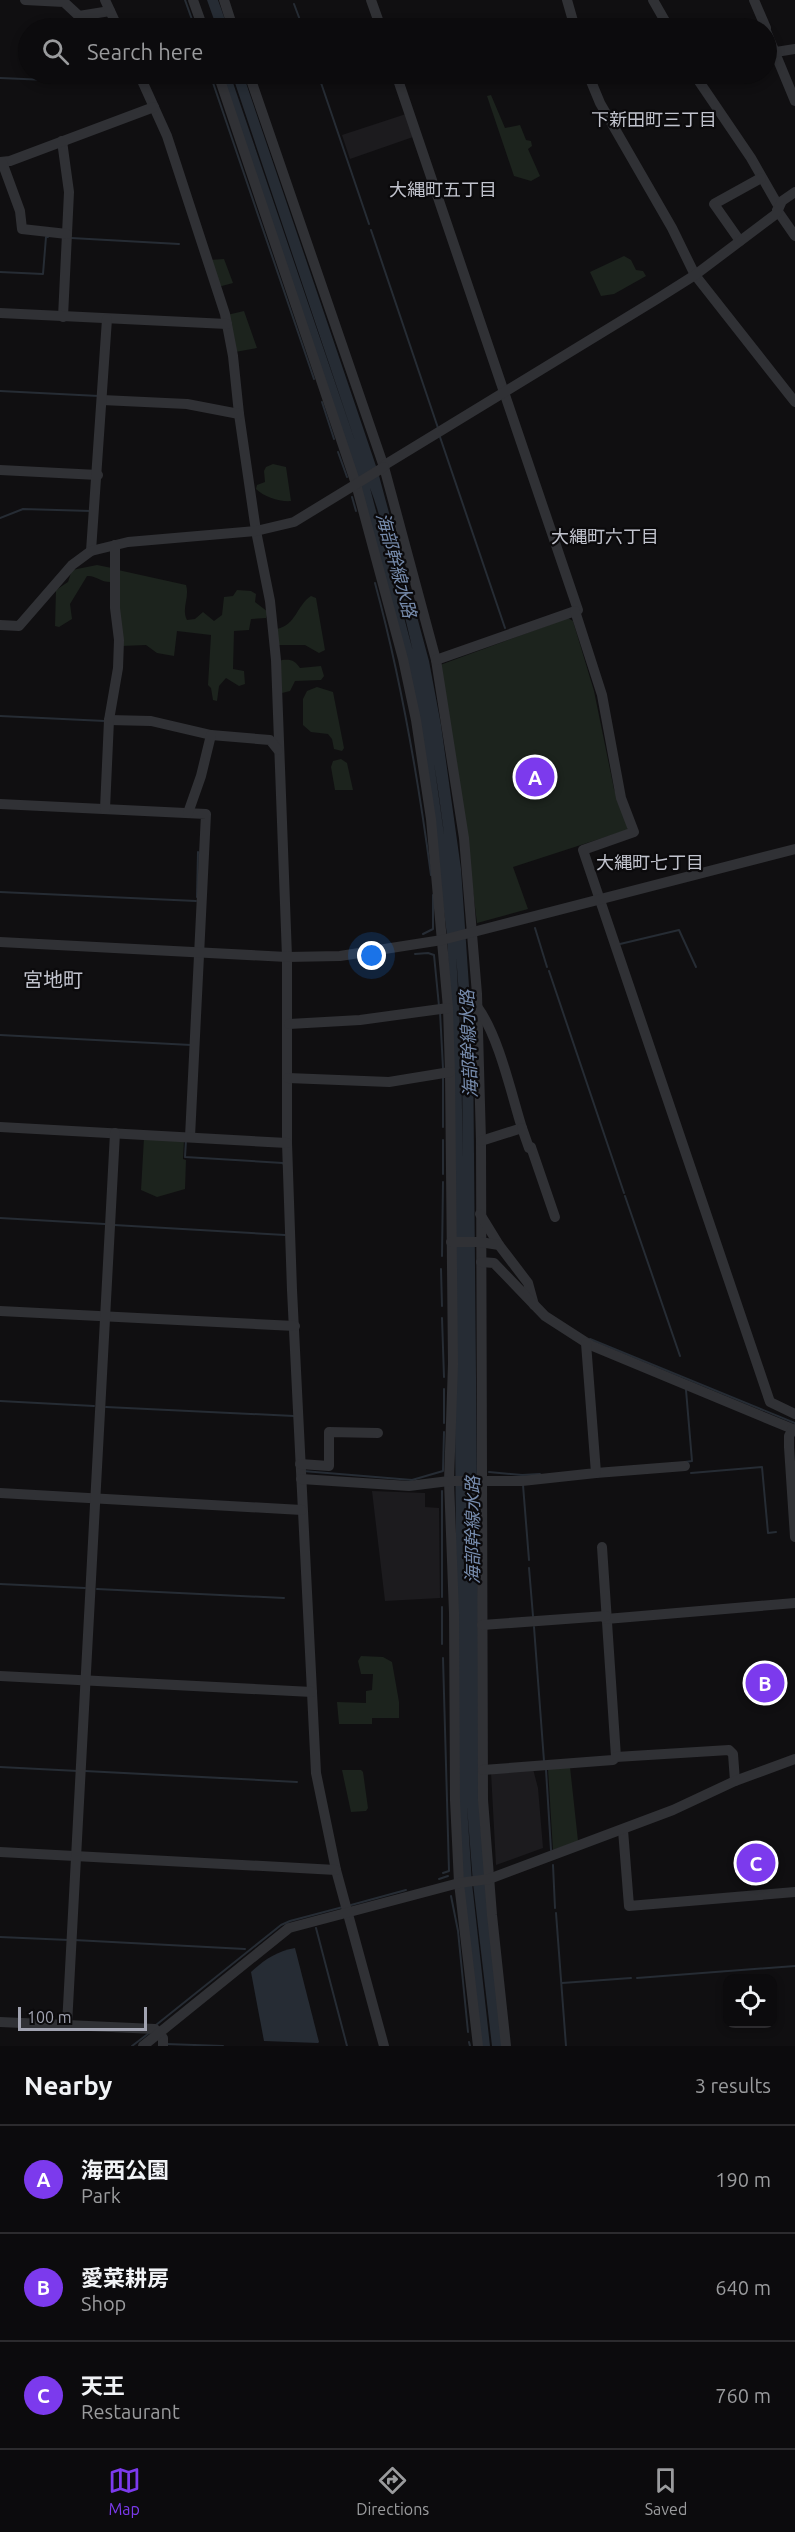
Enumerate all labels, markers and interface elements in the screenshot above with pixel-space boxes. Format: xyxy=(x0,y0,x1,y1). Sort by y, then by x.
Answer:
search box xyxy=(18,18,777,84)
icon: search xyxy=(39,35,72,68)
text: Search here xyxy=(87,39,203,64)
district label: 下新田町三丁目 xyxy=(591,109,717,129)
district label: 大縄町五丁目 xyxy=(389,179,497,199)
water label: 海部幹線水路 xyxy=(373,510,421,622)
district label: 大縄町六丁目 xyxy=(551,526,659,546)
pin: A xyxy=(516,754,554,800)
district label: 大縄町七丁目 xyxy=(596,852,704,872)
your location xyxy=(357,941,386,970)
district label: 宮地町 xyxy=(23,968,83,991)
water label: 海部幹線水路 xyxy=(456,988,480,1098)
water label: 海部幹線水路 xyxy=(462,1474,482,1584)
pin: B xyxy=(746,1660,784,1706)
pin: C xyxy=(736,1840,776,1886)
map controls xyxy=(723,1974,777,2028)
button: locate xyxy=(723,1974,777,2028)
scale bar xyxy=(18,2004,147,2032)
text: 100 m xyxy=(27,2008,72,2026)
text: Nearby xyxy=(24,2071,112,2100)
text: 3 results xyxy=(695,2074,771,2097)
text: 海西公園 xyxy=(81,2157,169,2182)
text: A xyxy=(36,2168,51,2191)
text: 190 m xyxy=(715,2168,771,2191)
text: Park xyxy=(81,2184,121,2207)
text: 愛菜耕房 xyxy=(81,2265,169,2290)
text: B xyxy=(37,2276,50,2299)
text: 640 m xyxy=(715,2276,771,2299)
text: Shop xyxy=(81,2292,126,2315)
text: 天王 xyxy=(81,2373,125,2398)
text: C xyxy=(37,2384,50,2407)
text: 760 m xyxy=(715,2384,771,2407)
text: Restaurant xyxy=(81,2400,180,2423)
tab: Map xyxy=(108,2464,141,2518)
tab: Directions xyxy=(356,2464,429,2518)
tab: Saved xyxy=(645,2464,687,2518)

